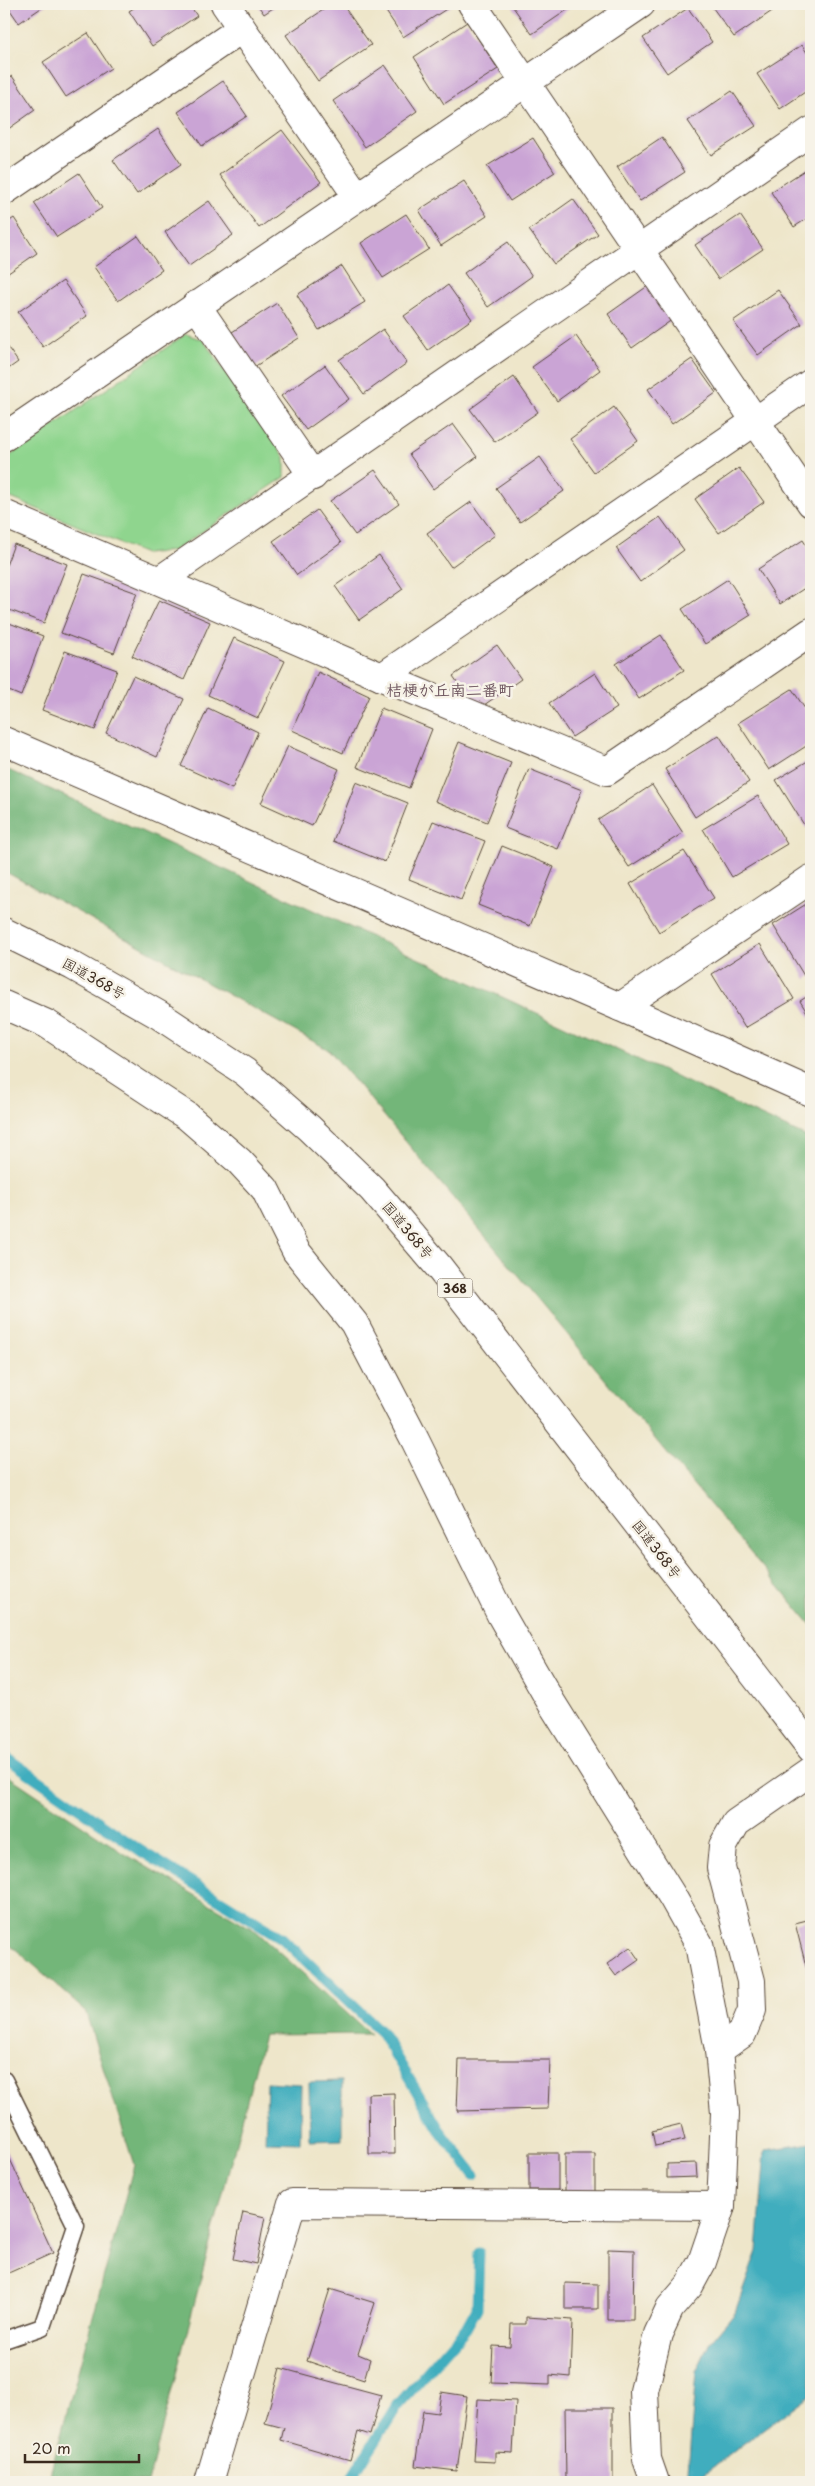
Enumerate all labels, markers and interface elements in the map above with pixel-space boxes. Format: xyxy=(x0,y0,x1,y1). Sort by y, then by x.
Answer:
district label: 桔梗が丘南二番町 xyxy=(386,677,514,701)
street label: 国道368号 xyxy=(58,952,130,1004)
street label: 国道368号 xyxy=(378,1197,438,1263)
road number: 368 xyxy=(438,1278,472,1298)
street label: 国道368号 xyxy=(627,1515,687,1583)
scale bar xyxy=(25,2431,139,2463)
text: 20 m xyxy=(32,2436,71,2459)

